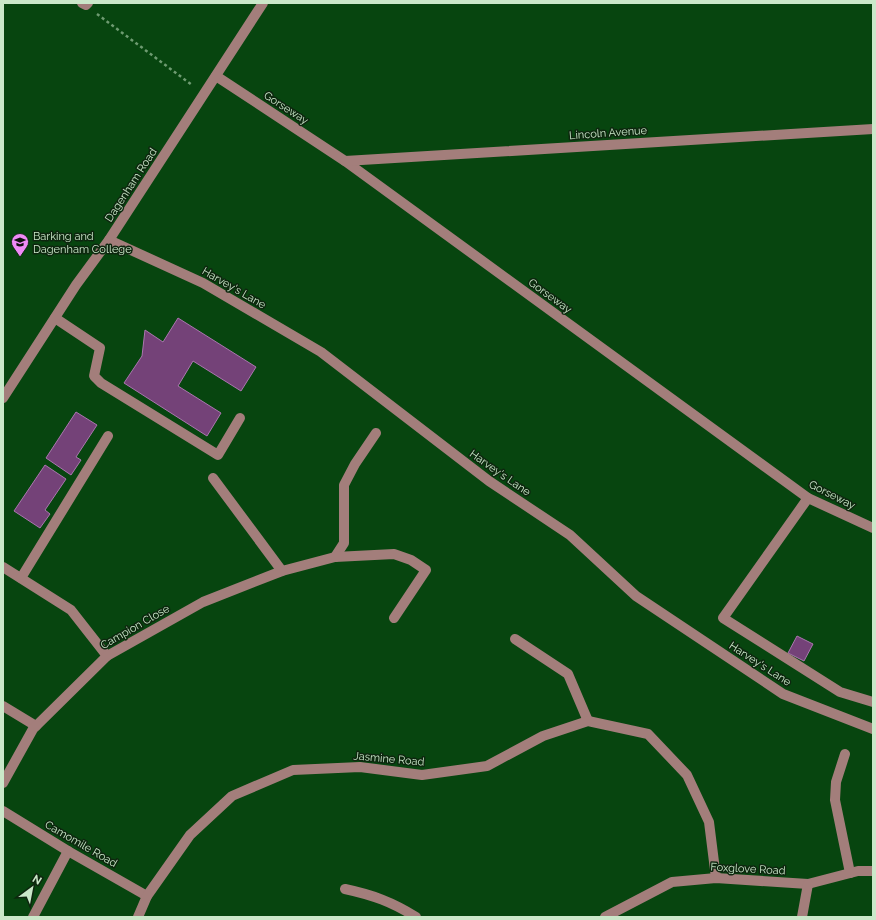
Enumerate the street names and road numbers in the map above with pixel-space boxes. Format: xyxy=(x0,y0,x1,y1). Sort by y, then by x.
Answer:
street label: Gorseway xyxy=(261,89,311,127)
street label: Lincoln Avenue xyxy=(569,124,648,142)
street label: Dagenham Road xyxy=(102,146,160,224)
street label: Harvey's Lane xyxy=(200,265,269,312)
street label: Gorseway xyxy=(526,276,574,316)
street label: Harvey's Lane xyxy=(467,447,533,499)
street label: Gorseway xyxy=(807,478,857,512)
street label: Campion Close xyxy=(98,602,172,652)
street label: Harvey's Lane xyxy=(727,639,794,689)
street label: Jasmine Road xyxy=(353,749,425,769)
street label: Camomile Road xyxy=(43,818,120,870)
street label: Foxglove Road xyxy=(710,861,786,877)

